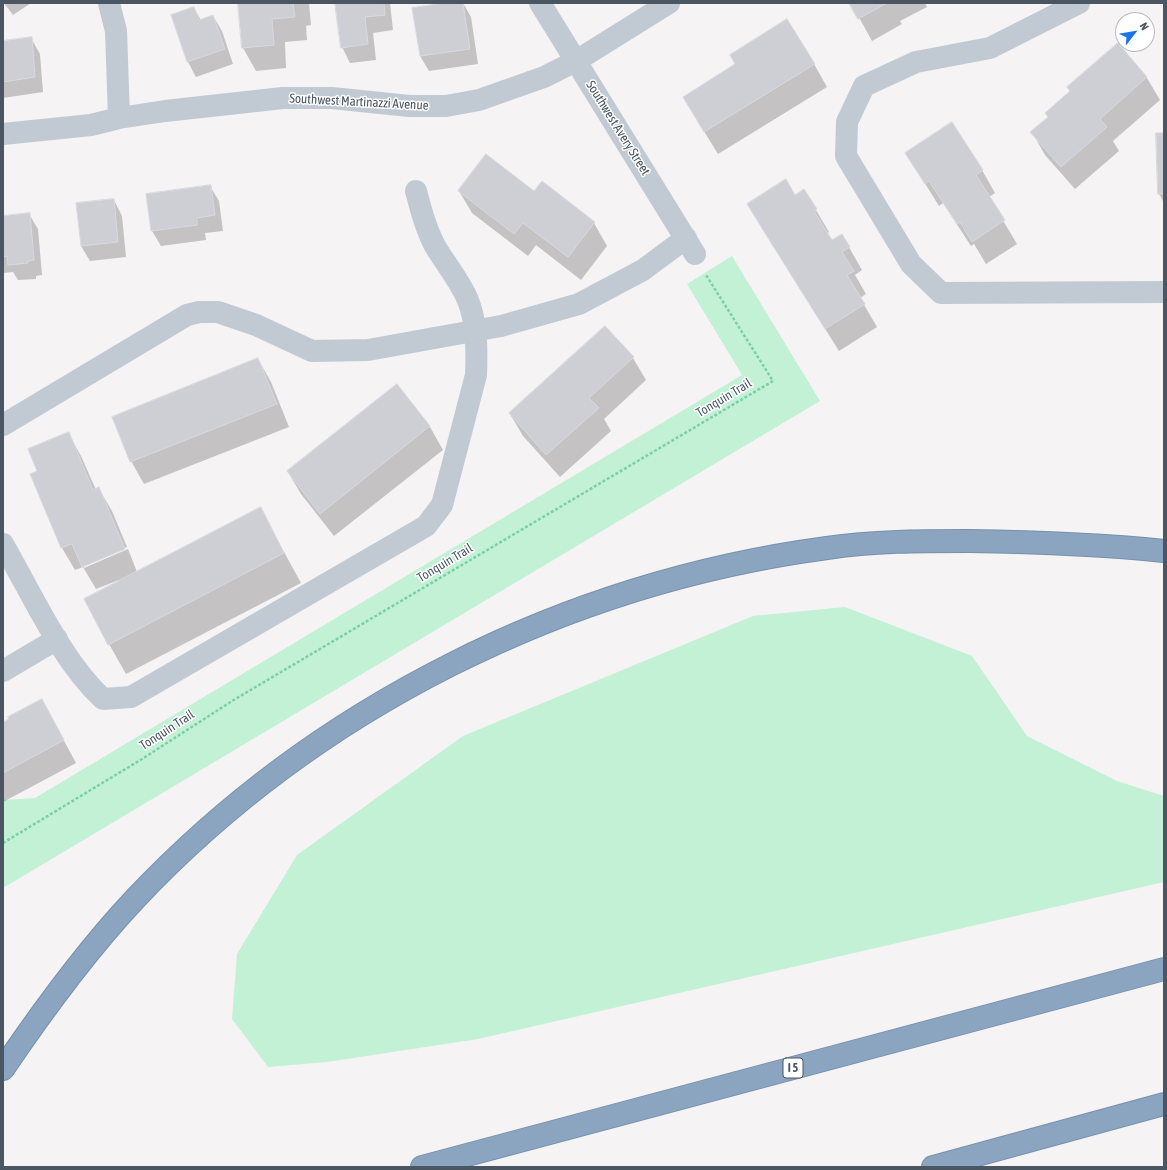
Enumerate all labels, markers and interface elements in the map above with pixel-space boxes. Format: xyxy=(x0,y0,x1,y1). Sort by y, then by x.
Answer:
north arrow xyxy=(1115,12,1155,52)
text: N xyxy=(1138,20,1151,32)
street label: Southwest Avery Street xyxy=(583,78,653,178)
street label: Southwest Martinazzi Avenue xyxy=(289,91,429,113)
street label: Tonquin Trail xyxy=(693,375,755,421)
street label: Tonquin Trail xyxy=(414,540,476,586)
street label: Tonquin Trail xyxy=(137,707,197,753)
road number: I 5 xyxy=(783,1058,803,1078)

